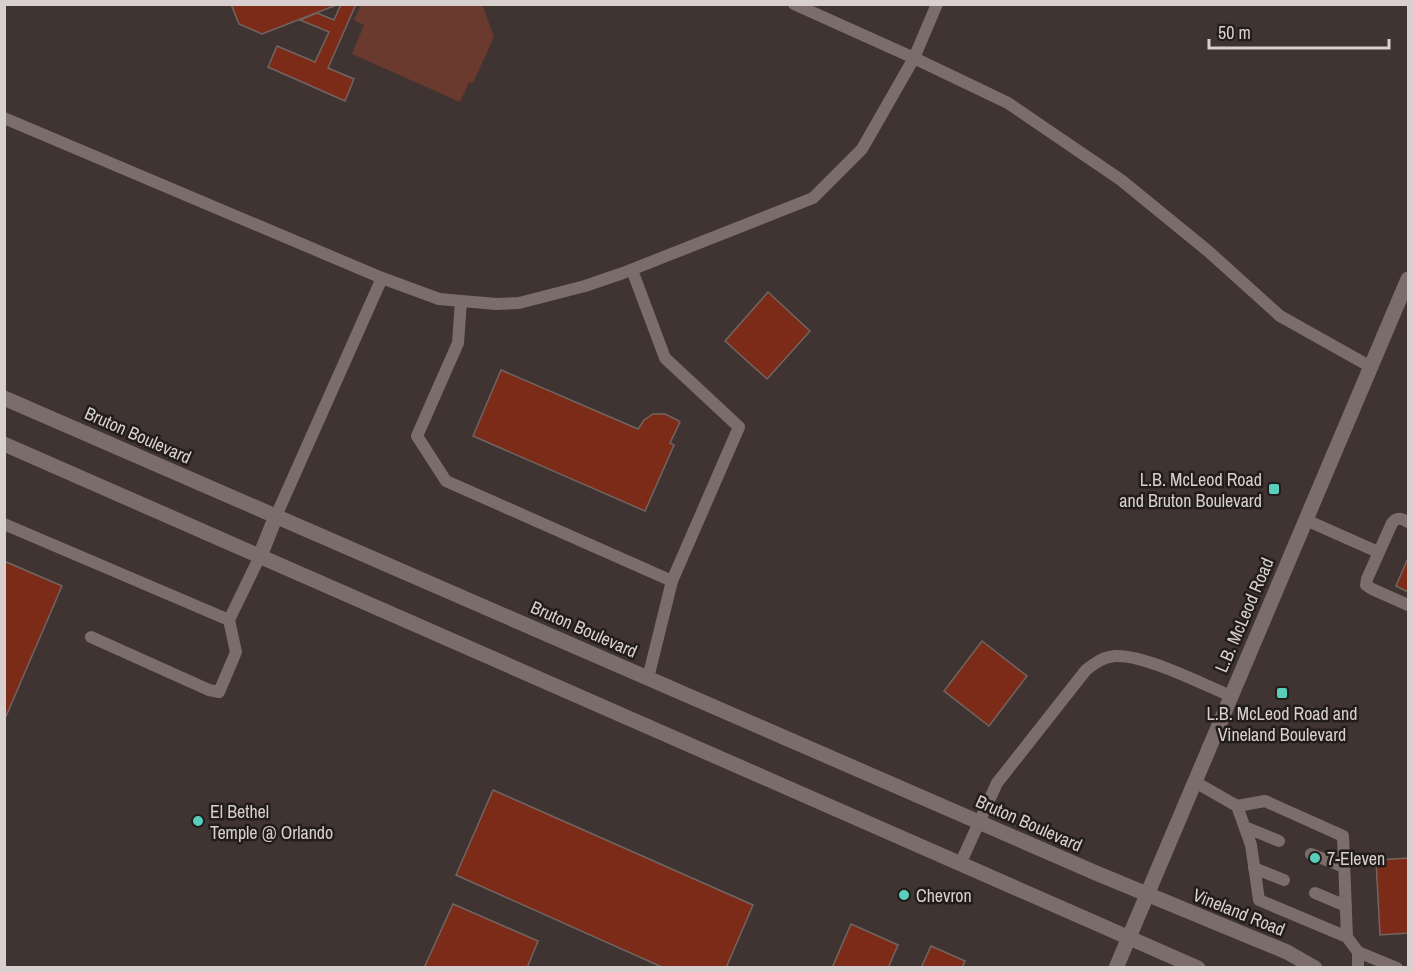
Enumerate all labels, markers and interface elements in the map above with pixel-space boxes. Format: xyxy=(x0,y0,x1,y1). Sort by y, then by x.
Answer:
scale bar xyxy=(1209,12,1389,50)
text: 50 m xyxy=(1218,20,1251,45)
street label: Bruton Boulevard xyxy=(81,400,195,470)
place label: L.B. McLeod Road and Bruton Boulevard xyxy=(1119,467,1262,513)
marker: L.B. McLeod Road and Bruton Boulevard xyxy=(1267,482,1281,496)
street label: L.B. McLeod Road xyxy=(1209,554,1279,676)
street label: Bruton Boulevard xyxy=(527,594,641,664)
marker: L.B. McLeod Road and Vineland Boulevard xyxy=(1275,686,1289,700)
place label: L.B. McLeod Road and Vineland Boulevard xyxy=(1207,701,1357,747)
street label: Bruton Boulevard xyxy=(972,788,1086,858)
place label: El Bethel Temple @ Orlando xyxy=(210,799,333,845)
marker: El Bethel Temple @ Orlando xyxy=(191,814,205,828)
place label: 7-Eleven xyxy=(1327,846,1385,871)
marker: 7-Eleven xyxy=(1308,851,1322,865)
street label: Vineland Road xyxy=(1189,882,1289,942)
place label: Chevron xyxy=(916,883,972,908)
marker: Chevron xyxy=(897,888,911,902)

